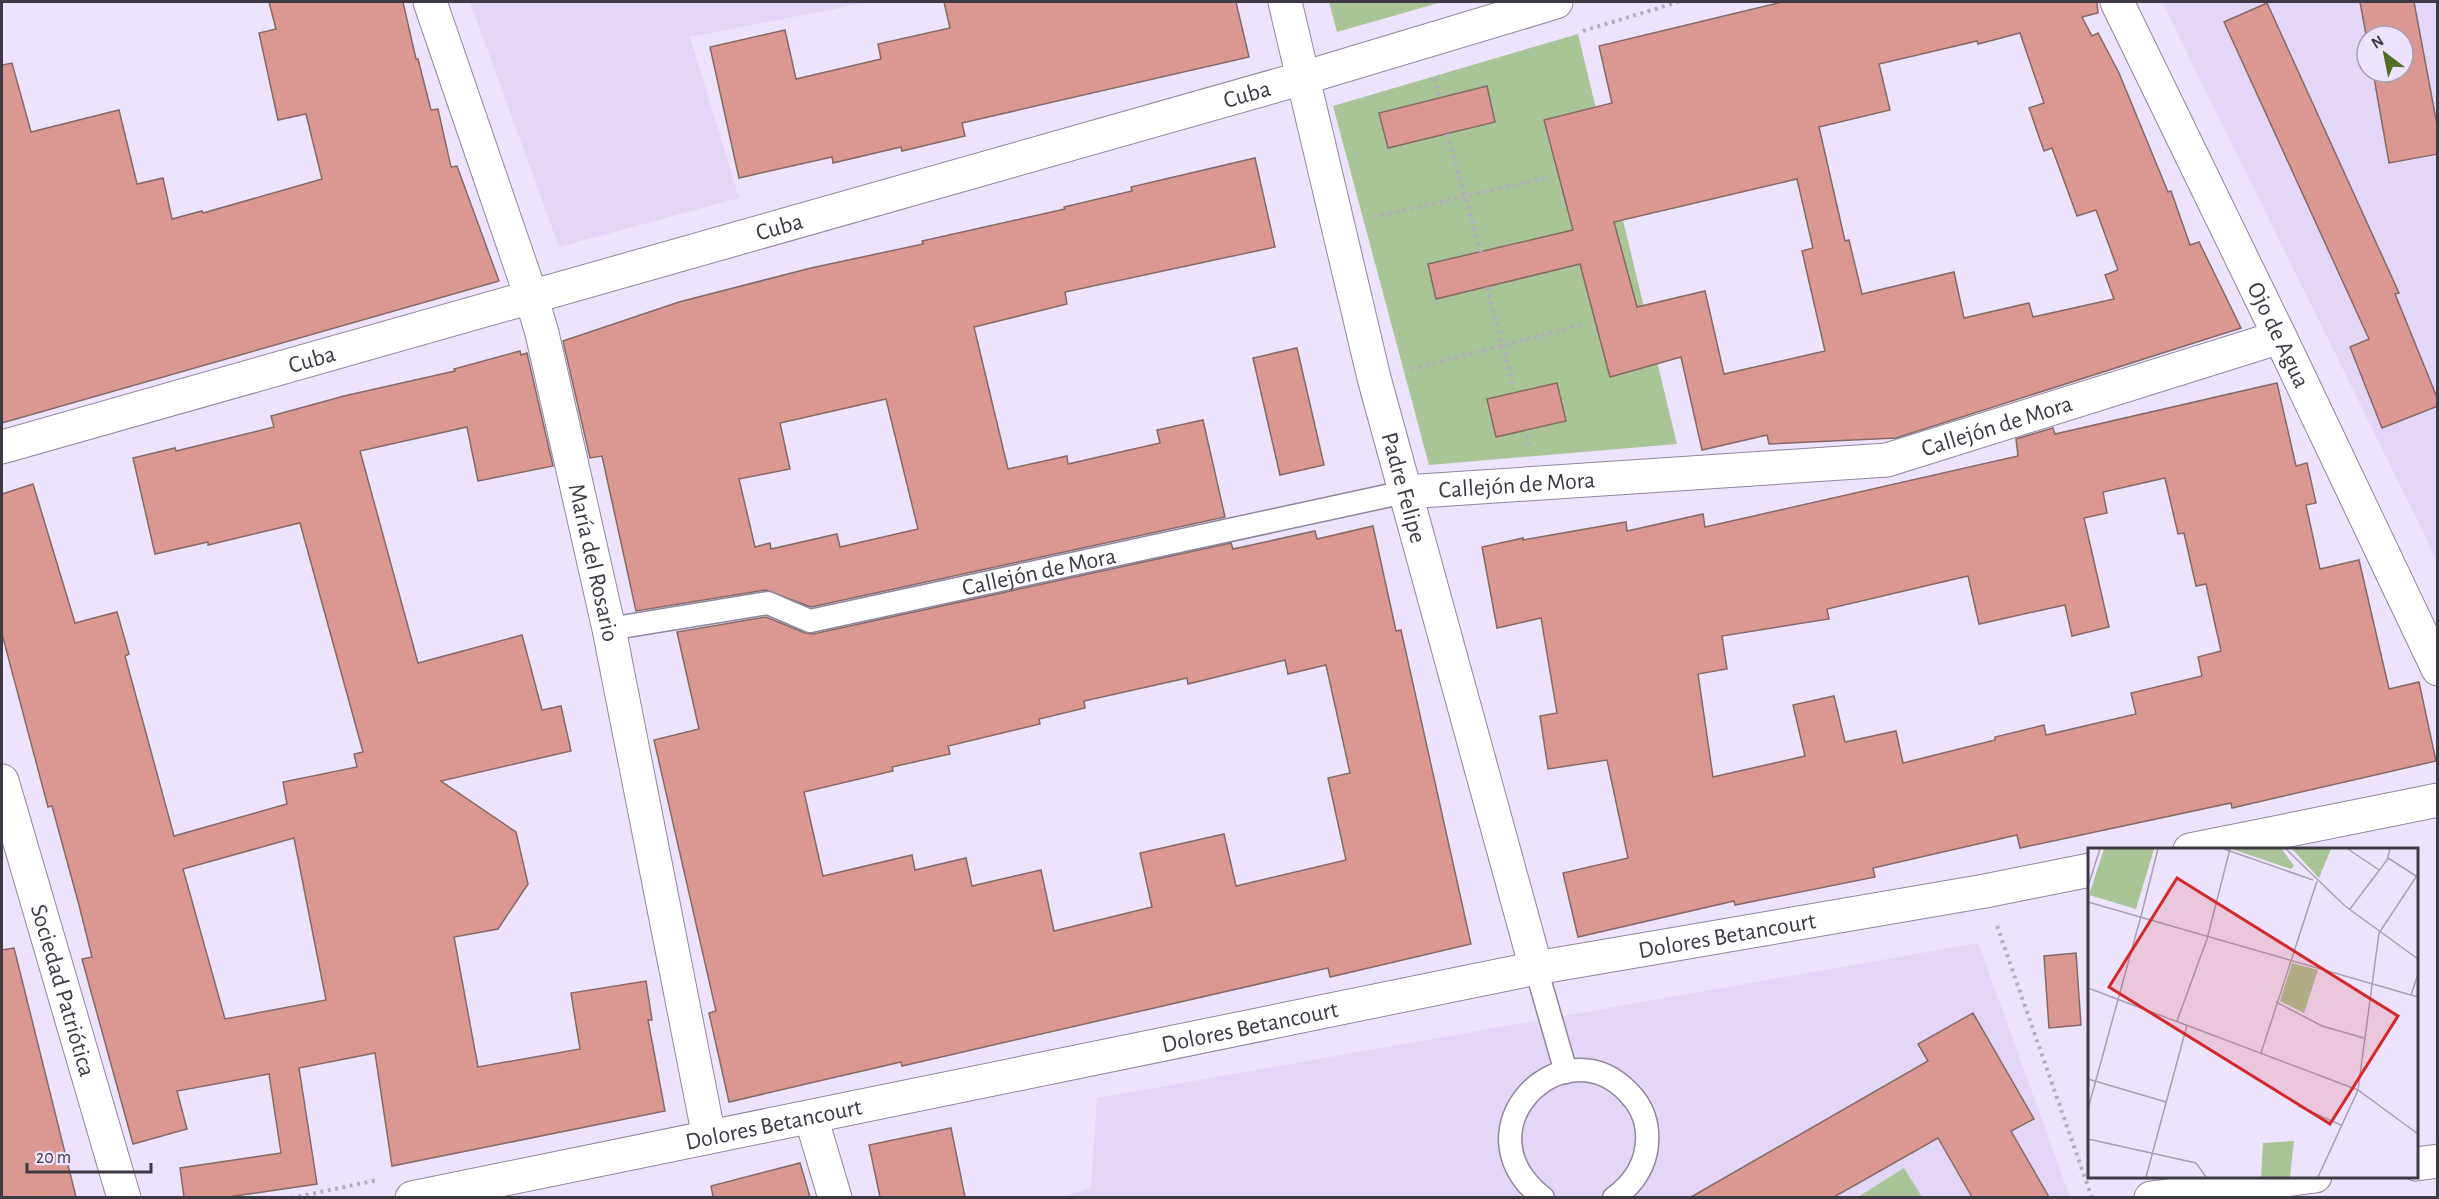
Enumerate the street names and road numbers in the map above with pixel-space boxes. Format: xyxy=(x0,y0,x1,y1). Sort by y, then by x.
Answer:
street label: Cuba xyxy=(1221,77,1273,113)
street label: Cuba xyxy=(753,209,806,246)
street label: Ojo de Agua xyxy=(2242,278,2313,392)
street label: Cuba xyxy=(286,342,338,378)
street label: Callejón de Mora xyxy=(1919,392,2075,462)
street label: Padre Felipe xyxy=(1376,430,1430,546)
street label: Callejón de Mora xyxy=(1438,468,1596,503)
street label: María del Rosario xyxy=(564,482,622,644)
street label: Callejón de Mora xyxy=(960,544,1118,601)
street label: Sociedad Patriótica xyxy=(26,902,99,1079)
street label: Dolores Betancourt xyxy=(1637,909,1818,963)
street label: Dolores Betancourt xyxy=(1159,998,1341,1057)
street label: Dolores Betancourt xyxy=(683,1095,864,1155)

